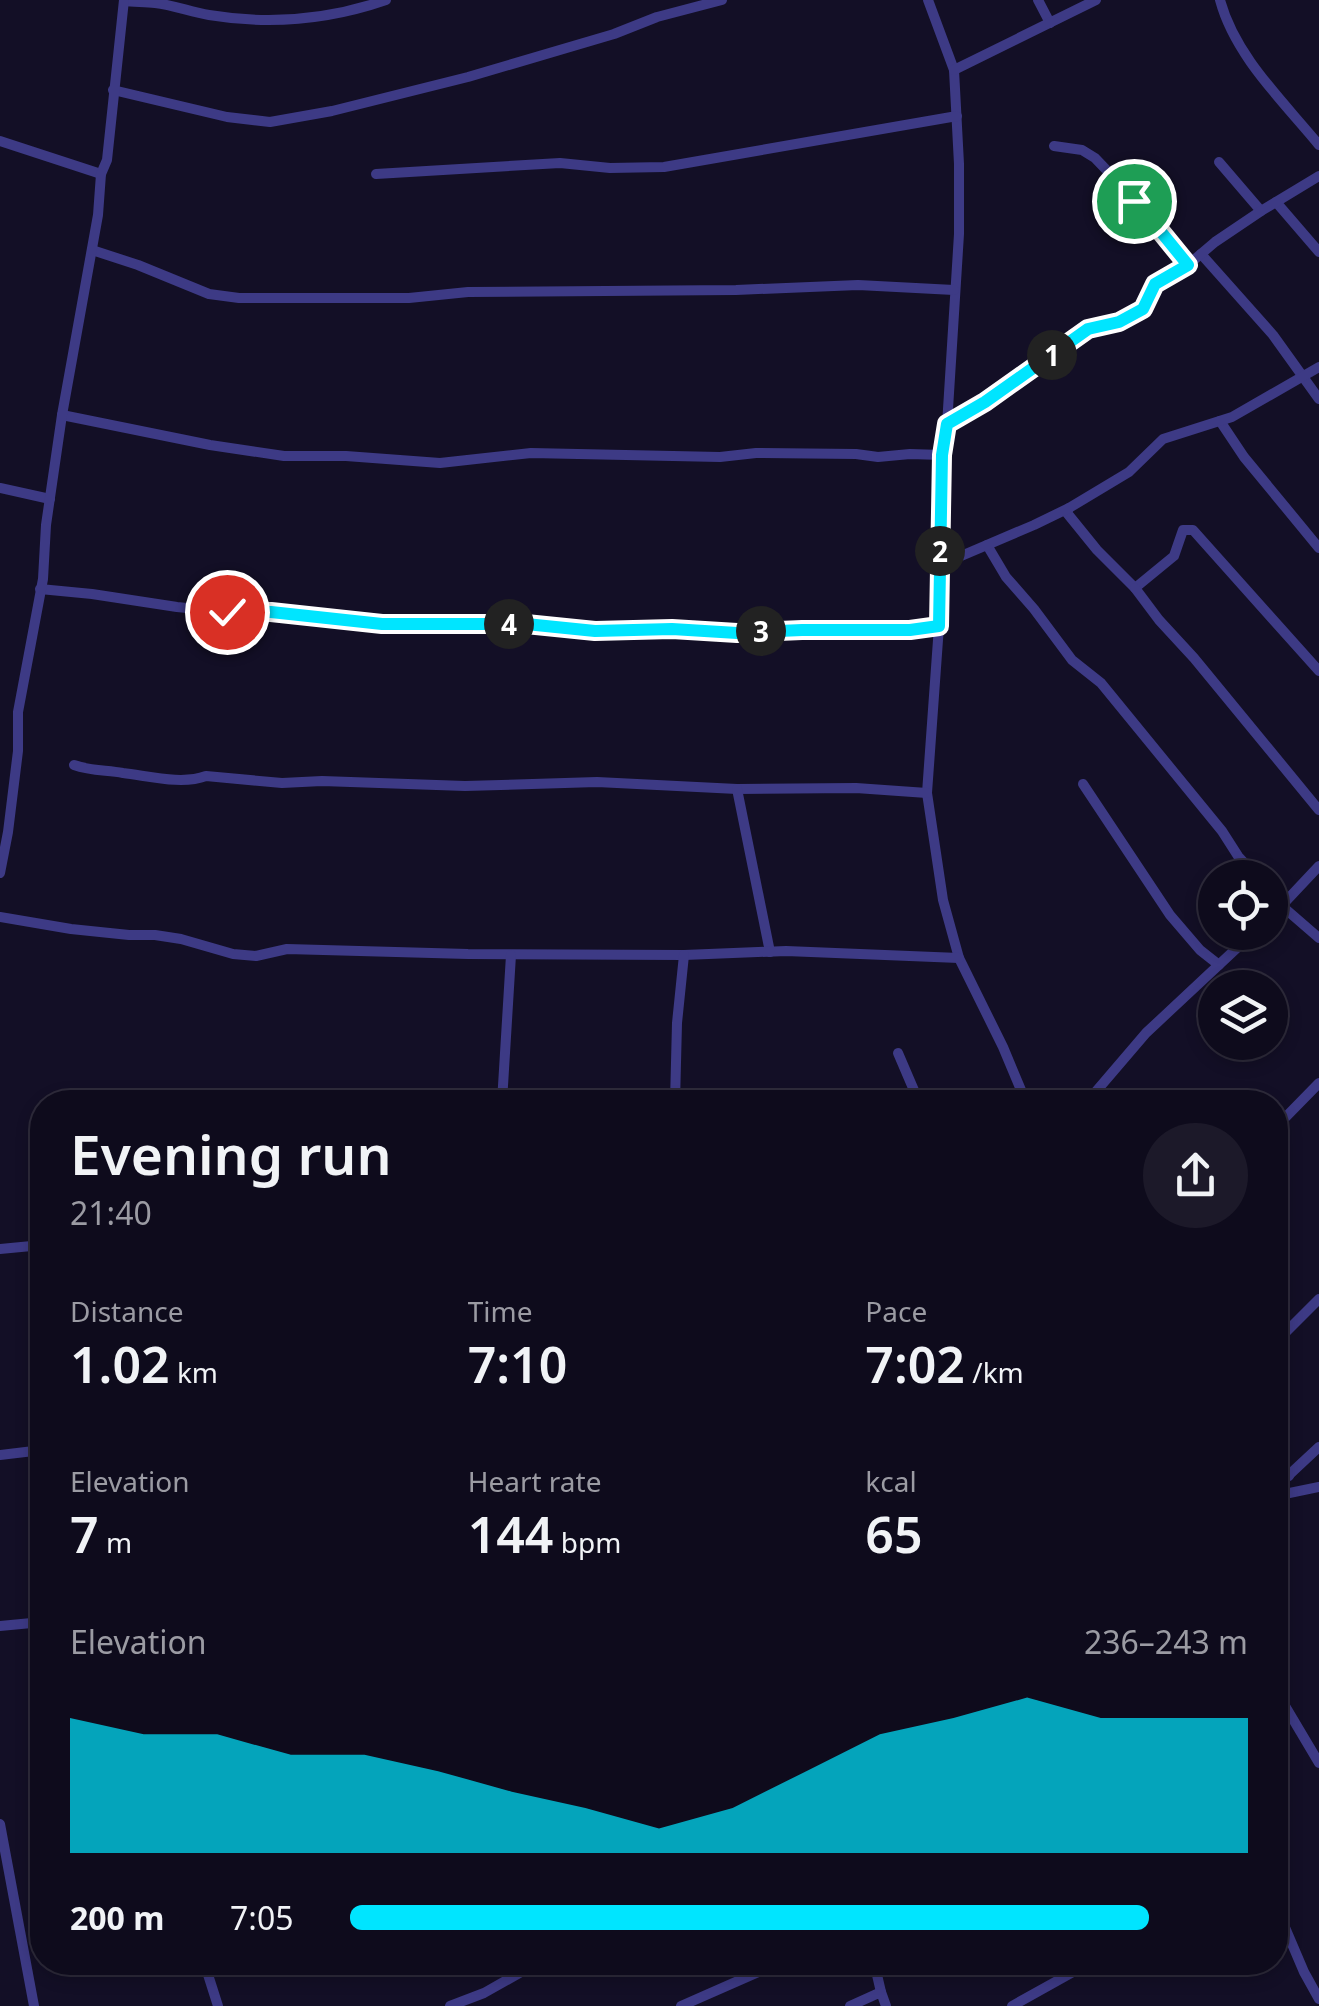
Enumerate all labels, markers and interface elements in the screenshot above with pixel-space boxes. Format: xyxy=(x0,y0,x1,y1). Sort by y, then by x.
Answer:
pin xyxy=(1092,159,1177,244)
icon: arrive xyxy=(1107,174,1162,229)
pin: 1 xyxy=(1027,330,1077,380)
text: 1 xyxy=(1044,336,1060,374)
pin: 2 xyxy=(915,526,965,576)
text: 2 xyxy=(932,532,948,570)
pin xyxy=(185,570,270,655)
icon: check xyxy=(200,585,255,640)
pin: 4 xyxy=(484,599,534,649)
text: 4 xyxy=(501,605,517,643)
pin: 3 xyxy=(736,606,786,656)
text: 3 xyxy=(753,612,769,650)
map controls xyxy=(1198,860,1288,1060)
button: locate xyxy=(1198,860,1288,950)
button: layers xyxy=(1198,970,1288,1060)
text: Evening run xyxy=(70,1116,391,1191)
button: share xyxy=(1143,1123,1248,1228)
text: 21:40 xyxy=(70,1191,152,1234)
text: Distance xyxy=(70,1292,183,1330)
text: Time xyxy=(468,1292,532,1330)
text: Pace xyxy=(865,1292,927,1330)
text: 1.02 xyxy=(70,1330,170,1398)
text: 7:10 xyxy=(468,1330,567,1398)
text: 7:02 xyxy=(865,1330,965,1398)
text: km xyxy=(170,1353,218,1391)
text: /km xyxy=(965,1353,1024,1391)
text: Elevation xyxy=(70,1462,190,1500)
text: Heart rate xyxy=(468,1462,601,1500)
text: kcal xyxy=(865,1462,917,1500)
text: 7 xyxy=(70,1500,99,1568)
text: 144 xyxy=(468,1500,553,1568)
text: 65 xyxy=(865,1500,923,1568)
text: m xyxy=(99,1523,132,1561)
text: bpm xyxy=(553,1523,621,1561)
text: Elevation xyxy=(70,1620,207,1663)
text: 236–243 m xyxy=(1084,1620,1248,1663)
text: 200 m xyxy=(70,1896,164,1939)
text: 7:05 xyxy=(230,1896,294,1939)

